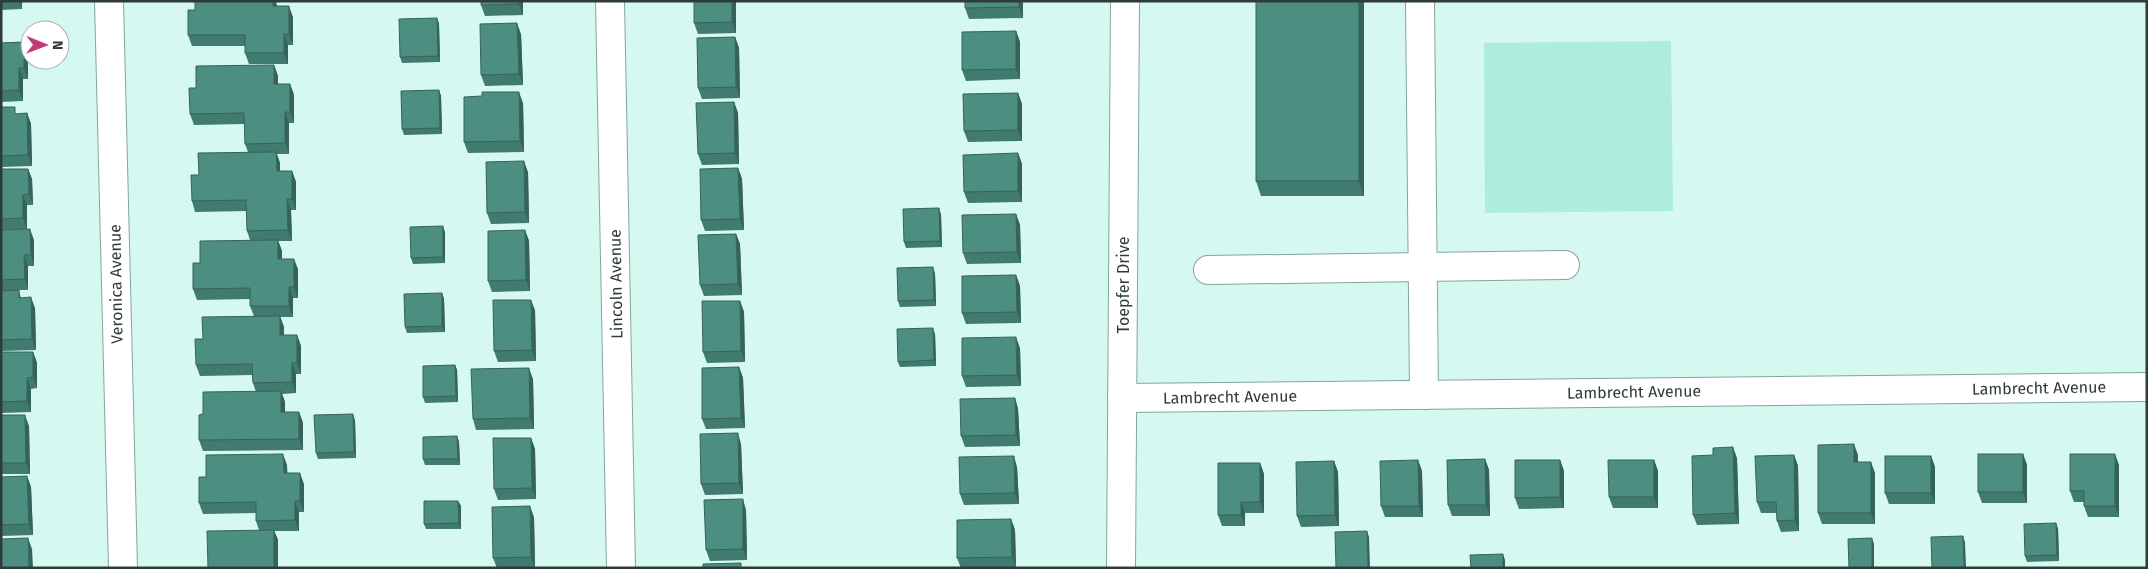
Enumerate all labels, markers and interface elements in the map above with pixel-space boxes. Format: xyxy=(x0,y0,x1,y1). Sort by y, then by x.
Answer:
north arrow xyxy=(20,20,70,70)
text: N xyxy=(49,40,66,50)
street label: Veronica Avenue xyxy=(105,224,127,344)
street label: Lincoln Avenue xyxy=(606,229,626,339)
street label: Toepfer Drive xyxy=(1114,237,1133,333)
street label: Lambrecht Avenue xyxy=(1972,377,2106,399)
street label: Lambrecht Avenue xyxy=(1567,381,1701,403)
street label: Lambrecht Avenue xyxy=(1163,386,1297,408)

